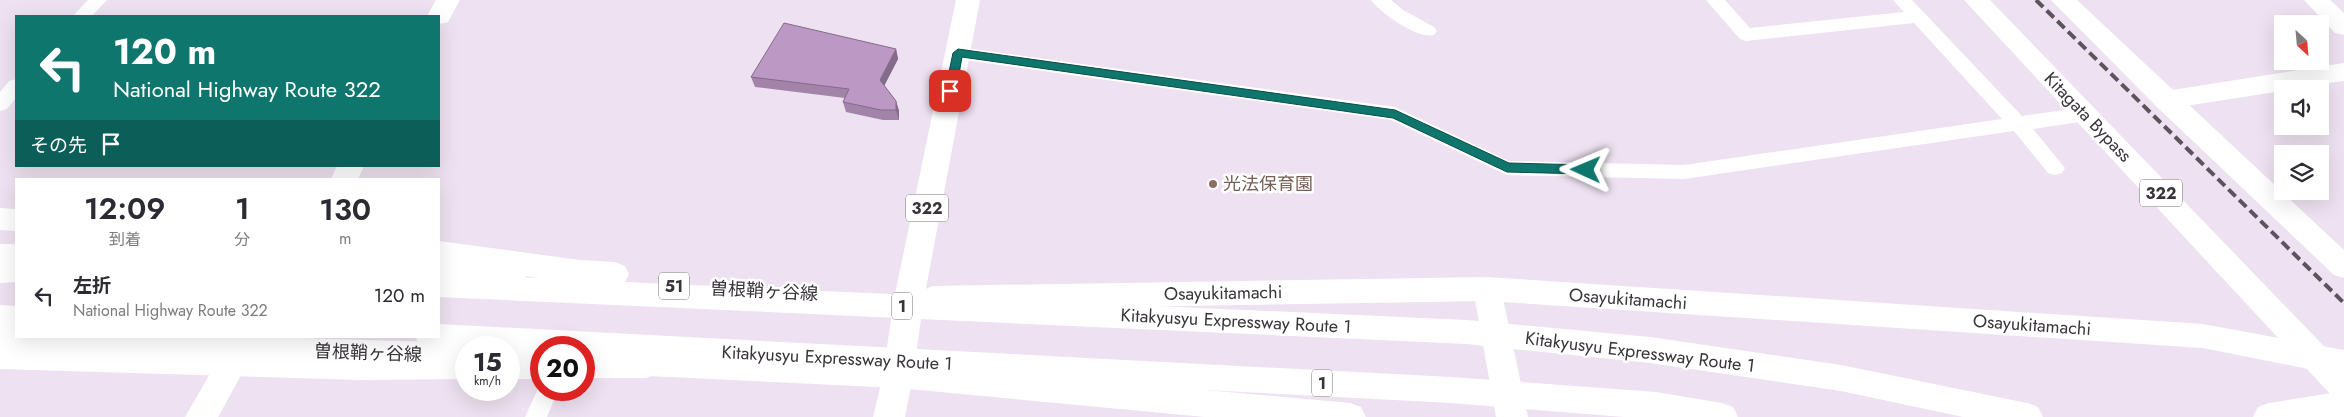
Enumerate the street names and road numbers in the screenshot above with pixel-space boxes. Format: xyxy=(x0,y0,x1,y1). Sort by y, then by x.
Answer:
street label: Kitagata Bypass xyxy=(2038,66,2138,168)
road number: 322 xyxy=(2140,180,2182,207)
road number: 322 xyxy=(906,194,948,222)
road number: 51 xyxy=(659,272,689,300)
street label: 曽根鞘ヶ谷線 xyxy=(709,275,819,307)
street label: Osayukitamachi xyxy=(1164,279,1282,307)
street label: Osayukitamachi xyxy=(1568,282,1688,316)
road number: 1 xyxy=(892,292,912,320)
street label: Kitakyusyu Expressway Route 1 xyxy=(1120,302,1352,340)
street label: Osayukitamachi xyxy=(1972,308,2092,342)
street label: Kitakyusyu Expressway Route 1 xyxy=(1524,325,1756,379)
street label: 曽根鞘ヶ谷線 xyxy=(314,338,422,368)
street label: Kitakyusyu Expressway Route 1 xyxy=(721,339,953,377)
road number: 1 xyxy=(1312,369,1332,396)

